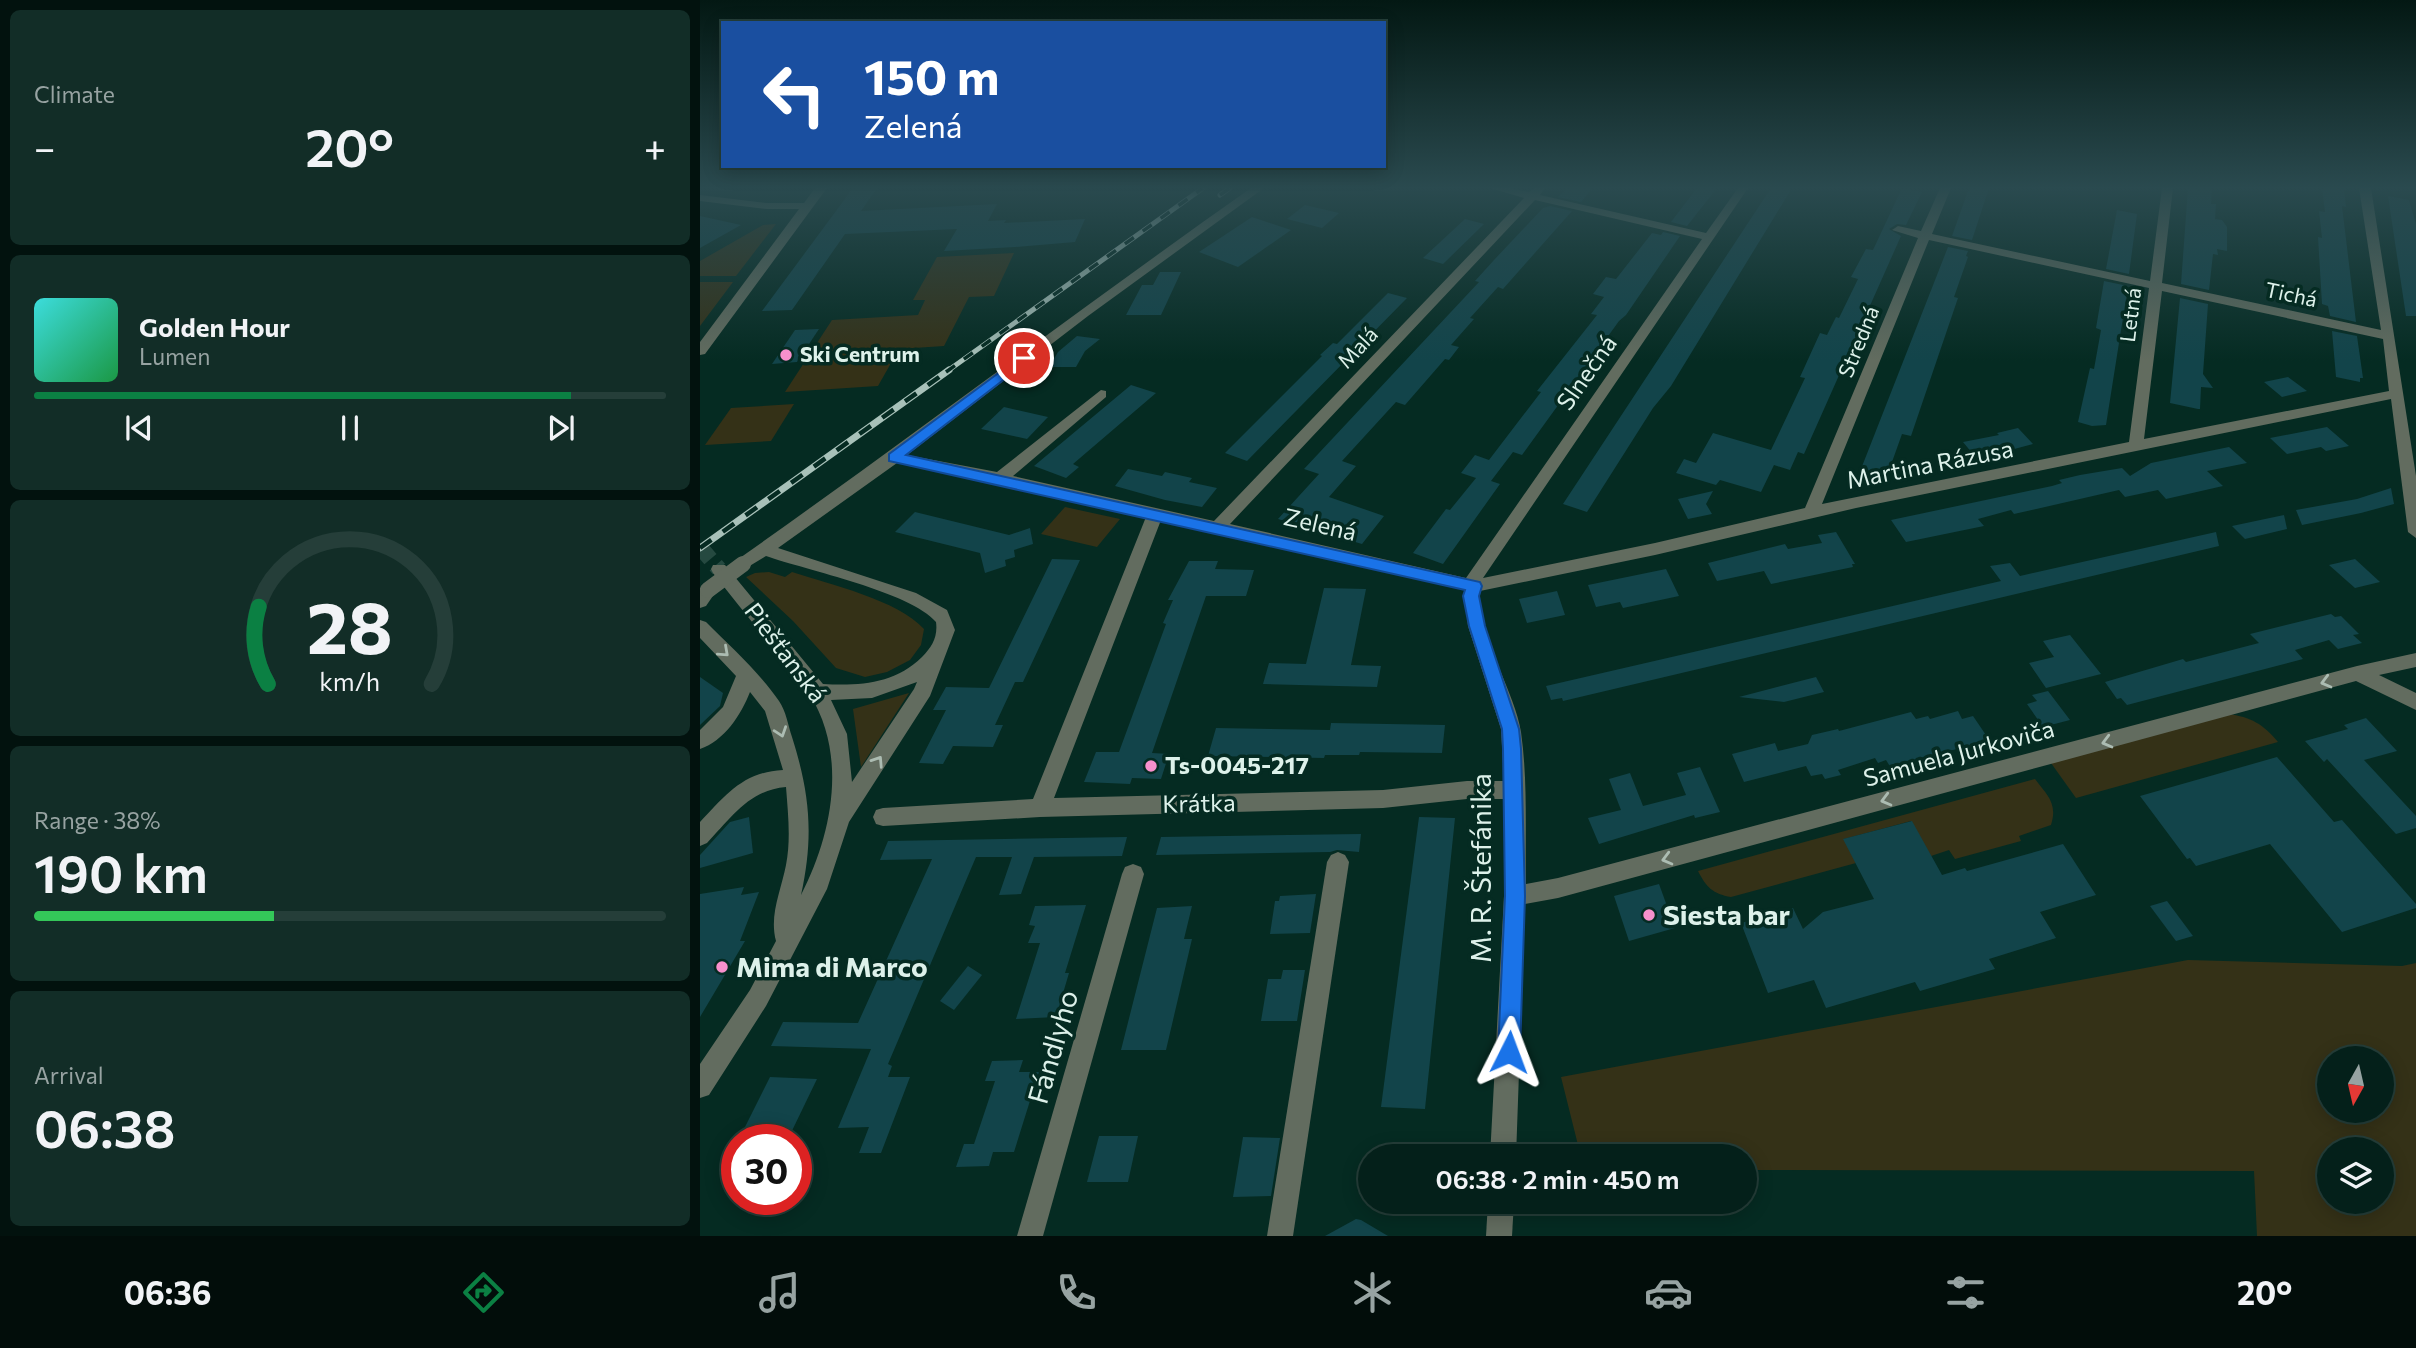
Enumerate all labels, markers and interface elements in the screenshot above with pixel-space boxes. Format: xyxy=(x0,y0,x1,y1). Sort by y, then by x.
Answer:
text: 150 m xyxy=(864,45,999,105)
icon: left xyxy=(749,49,840,140)
text: Climate xyxy=(34,80,115,108)
text: Zelená xyxy=(864,105,962,145)
text: 20° xyxy=(305,114,394,178)
text: − xyxy=(34,123,56,170)
text: + xyxy=(644,123,666,170)
street label: Tichá xyxy=(2263,276,2319,311)
street label: Letná xyxy=(2114,286,2145,343)
street label: Stredná xyxy=(1832,302,1883,381)
text: Golden Hour xyxy=(139,311,290,342)
street label: Malá xyxy=(1332,321,1382,373)
pin xyxy=(994,328,1054,388)
street label: Slnečná xyxy=(1550,329,1622,415)
icon: arrive xyxy=(1005,339,1043,377)
place label: Ski Centrum xyxy=(800,341,920,366)
text: Lumen xyxy=(139,342,210,370)
marker: Ski Centrum xyxy=(778,347,794,363)
icon: previous xyxy=(120,409,158,447)
icon: pause xyxy=(331,409,369,447)
icon: next xyxy=(542,409,580,447)
street label: Martina Rázusa xyxy=(1844,433,2015,494)
street label: Zelená xyxy=(1281,501,1360,546)
text: 28 xyxy=(307,580,393,669)
street label: Piešťanská xyxy=(739,597,833,708)
one-way arrow xyxy=(716,644,729,656)
text: km/h xyxy=(320,666,380,696)
one-way arrow xyxy=(2320,674,2332,688)
street label: Samuela Jurkoviča xyxy=(1860,713,2057,792)
one-way arrow xyxy=(773,725,787,738)
one-way arrow xyxy=(2101,734,2113,749)
place label: Ts-0045-217 xyxy=(1165,750,1309,779)
one-way arrow xyxy=(869,756,882,769)
marker: Ts-0045-217 xyxy=(1143,758,1159,774)
street label: M. R. Štefánika xyxy=(1463,773,1497,963)
street label: Krátka xyxy=(1162,787,1236,818)
one-way arrow xyxy=(1881,792,1893,806)
text: Range · 38% xyxy=(34,806,161,834)
text: 190 km xyxy=(34,840,208,904)
one-way arrow xyxy=(1661,851,1673,865)
place label: Siesta bar xyxy=(1663,897,1790,931)
marker: Siesta bar xyxy=(1641,907,1657,923)
place label: Mima di Marco xyxy=(736,949,928,983)
marker: Mima di Marco xyxy=(714,959,730,975)
street label: Fándlyho xyxy=(1020,986,1084,1107)
position arrow xyxy=(1472,1015,1546,1089)
north arrow xyxy=(2317,1046,2394,1124)
map controls xyxy=(2317,1046,2394,1214)
text: Arrival xyxy=(34,1061,104,1089)
text: 06:38 xyxy=(34,1095,176,1159)
speed limit sign: 30 xyxy=(721,1124,812,1215)
button: layers xyxy=(2317,1137,2394,1214)
text: 06:38 · 2 min · 450 m xyxy=(1436,1163,1680,1194)
icon: directions xyxy=(459,1268,508,1317)
icon: music xyxy=(755,1268,804,1317)
icon: phone xyxy=(1052,1268,1101,1317)
icon: climate xyxy=(1348,1268,1397,1317)
icon: car xyxy=(1644,1268,1693,1317)
icon: filters xyxy=(1941,1268,1990,1317)
text: 06:36 xyxy=(124,1272,212,1312)
text: 20° xyxy=(2237,1272,2292,1312)

